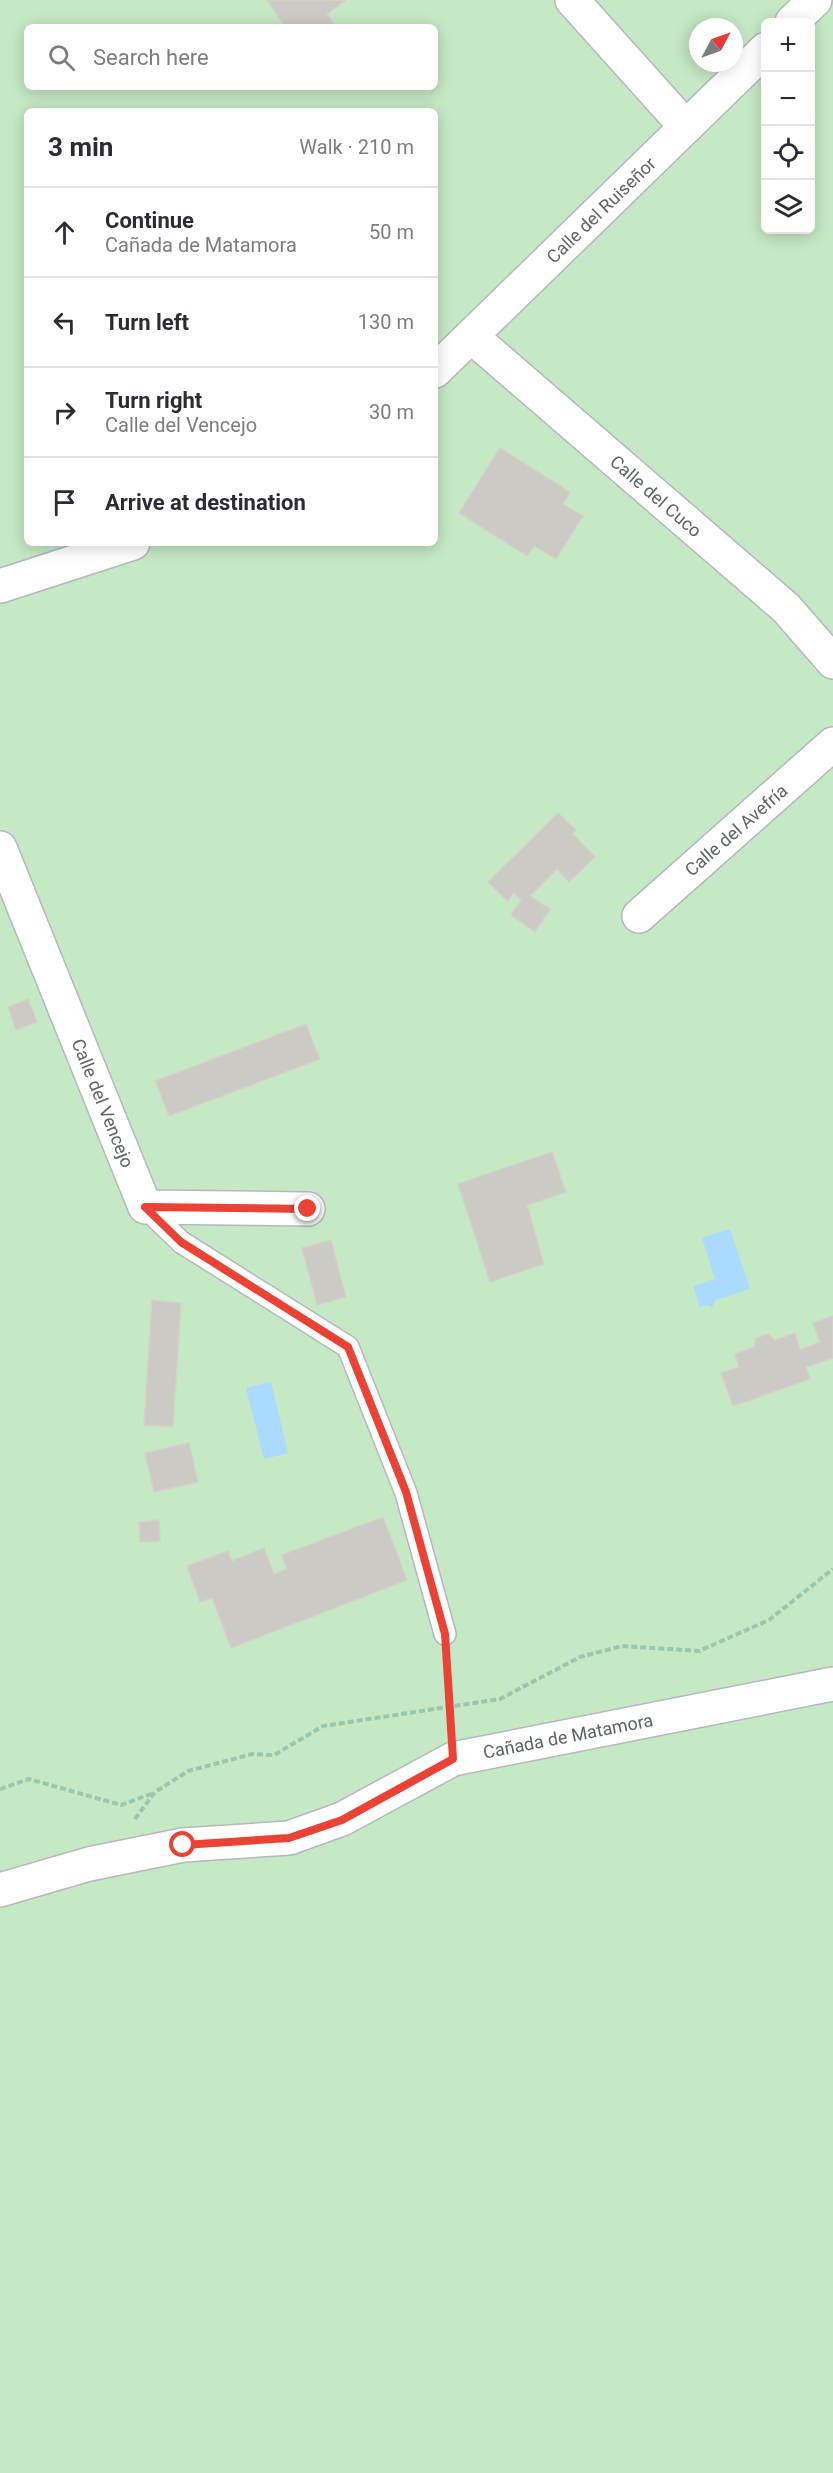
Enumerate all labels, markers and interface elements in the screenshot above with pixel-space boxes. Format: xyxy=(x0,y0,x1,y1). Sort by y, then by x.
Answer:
north arrow xyxy=(689,18,743,72)
map controls xyxy=(761,18,815,234)
button: + xyxy=(761,18,815,72)
search box xyxy=(24,24,438,90)
icon: search xyxy=(45,41,78,74)
text: Search here xyxy=(93,45,209,70)
button: − xyxy=(761,72,815,126)
button: locate xyxy=(761,126,815,180)
text: 3 min xyxy=(48,132,113,162)
text: Walk · 210 m xyxy=(299,135,414,159)
street label: Calle del Ruiseñor xyxy=(542,153,660,267)
button: layers xyxy=(761,180,815,234)
text: Continue xyxy=(105,208,194,233)
icon: ahead xyxy=(48,216,81,249)
text: 50 m xyxy=(369,220,414,244)
text: Cañada de Matamora xyxy=(105,233,297,257)
icon: left xyxy=(48,306,81,339)
text: Turn left xyxy=(105,310,189,335)
text: 130 m xyxy=(358,310,414,334)
text: Turn right xyxy=(105,388,202,413)
icon: right xyxy=(48,396,81,429)
text: 30 m xyxy=(369,400,414,424)
text: Calle del Vencejo xyxy=(105,413,257,437)
street label: Calle del Cuco xyxy=(606,451,706,541)
icon: arrive xyxy=(48,486,81,519)
text: Arrive at destination xyxy=(105,490,306,515)
street label: Calle del Avefría xyxy=(680,780,792,880)
street label: Calle del Vencejo xyxy=(68,1036,138,1170)
route end xyxy=(294,1195,320,1221)
street label: Cañada de Matamora xyxy=(481,1709,655,1763)
route start xyxy=(169,1831,195,1857)

